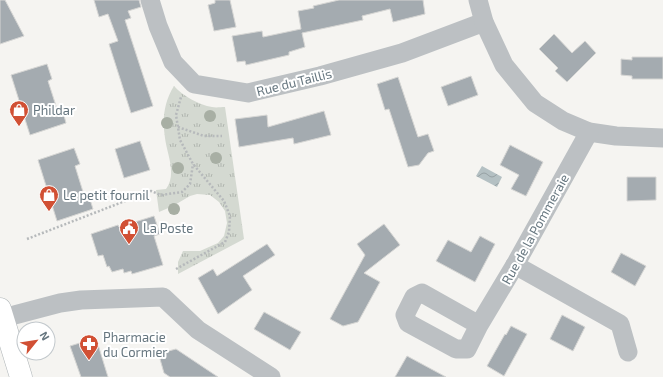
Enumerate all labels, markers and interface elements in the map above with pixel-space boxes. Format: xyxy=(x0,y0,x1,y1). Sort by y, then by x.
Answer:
street label: Rue du Taillis xyxy=(255,65,333,99)
shop icon: Phildar xyxy=(8,99,30,127)
place label: Phildar xyxy=(33,102,75,118)
street label: Rue de la Pommeraie xyxy=(498,171,572,287)
shop icon: Le petit fournil xyxy=(38,184,60,212)
place label: Le petit fournil xyxy=(63,187,149,203)
public building icon: La Poste xyxy=(118,217,140,245)
place label: La Poste xyxy=(143,220,193,236)
north arrow xyxy=(16,321,56,361)
text: N xyxy=(37,329,53,342)
place label: Pharmacie du Cormier xyxy=(103,329,168,360)
pharmacy icon: Pharmacie du Cormier xyxy=(78,333,100,361)

